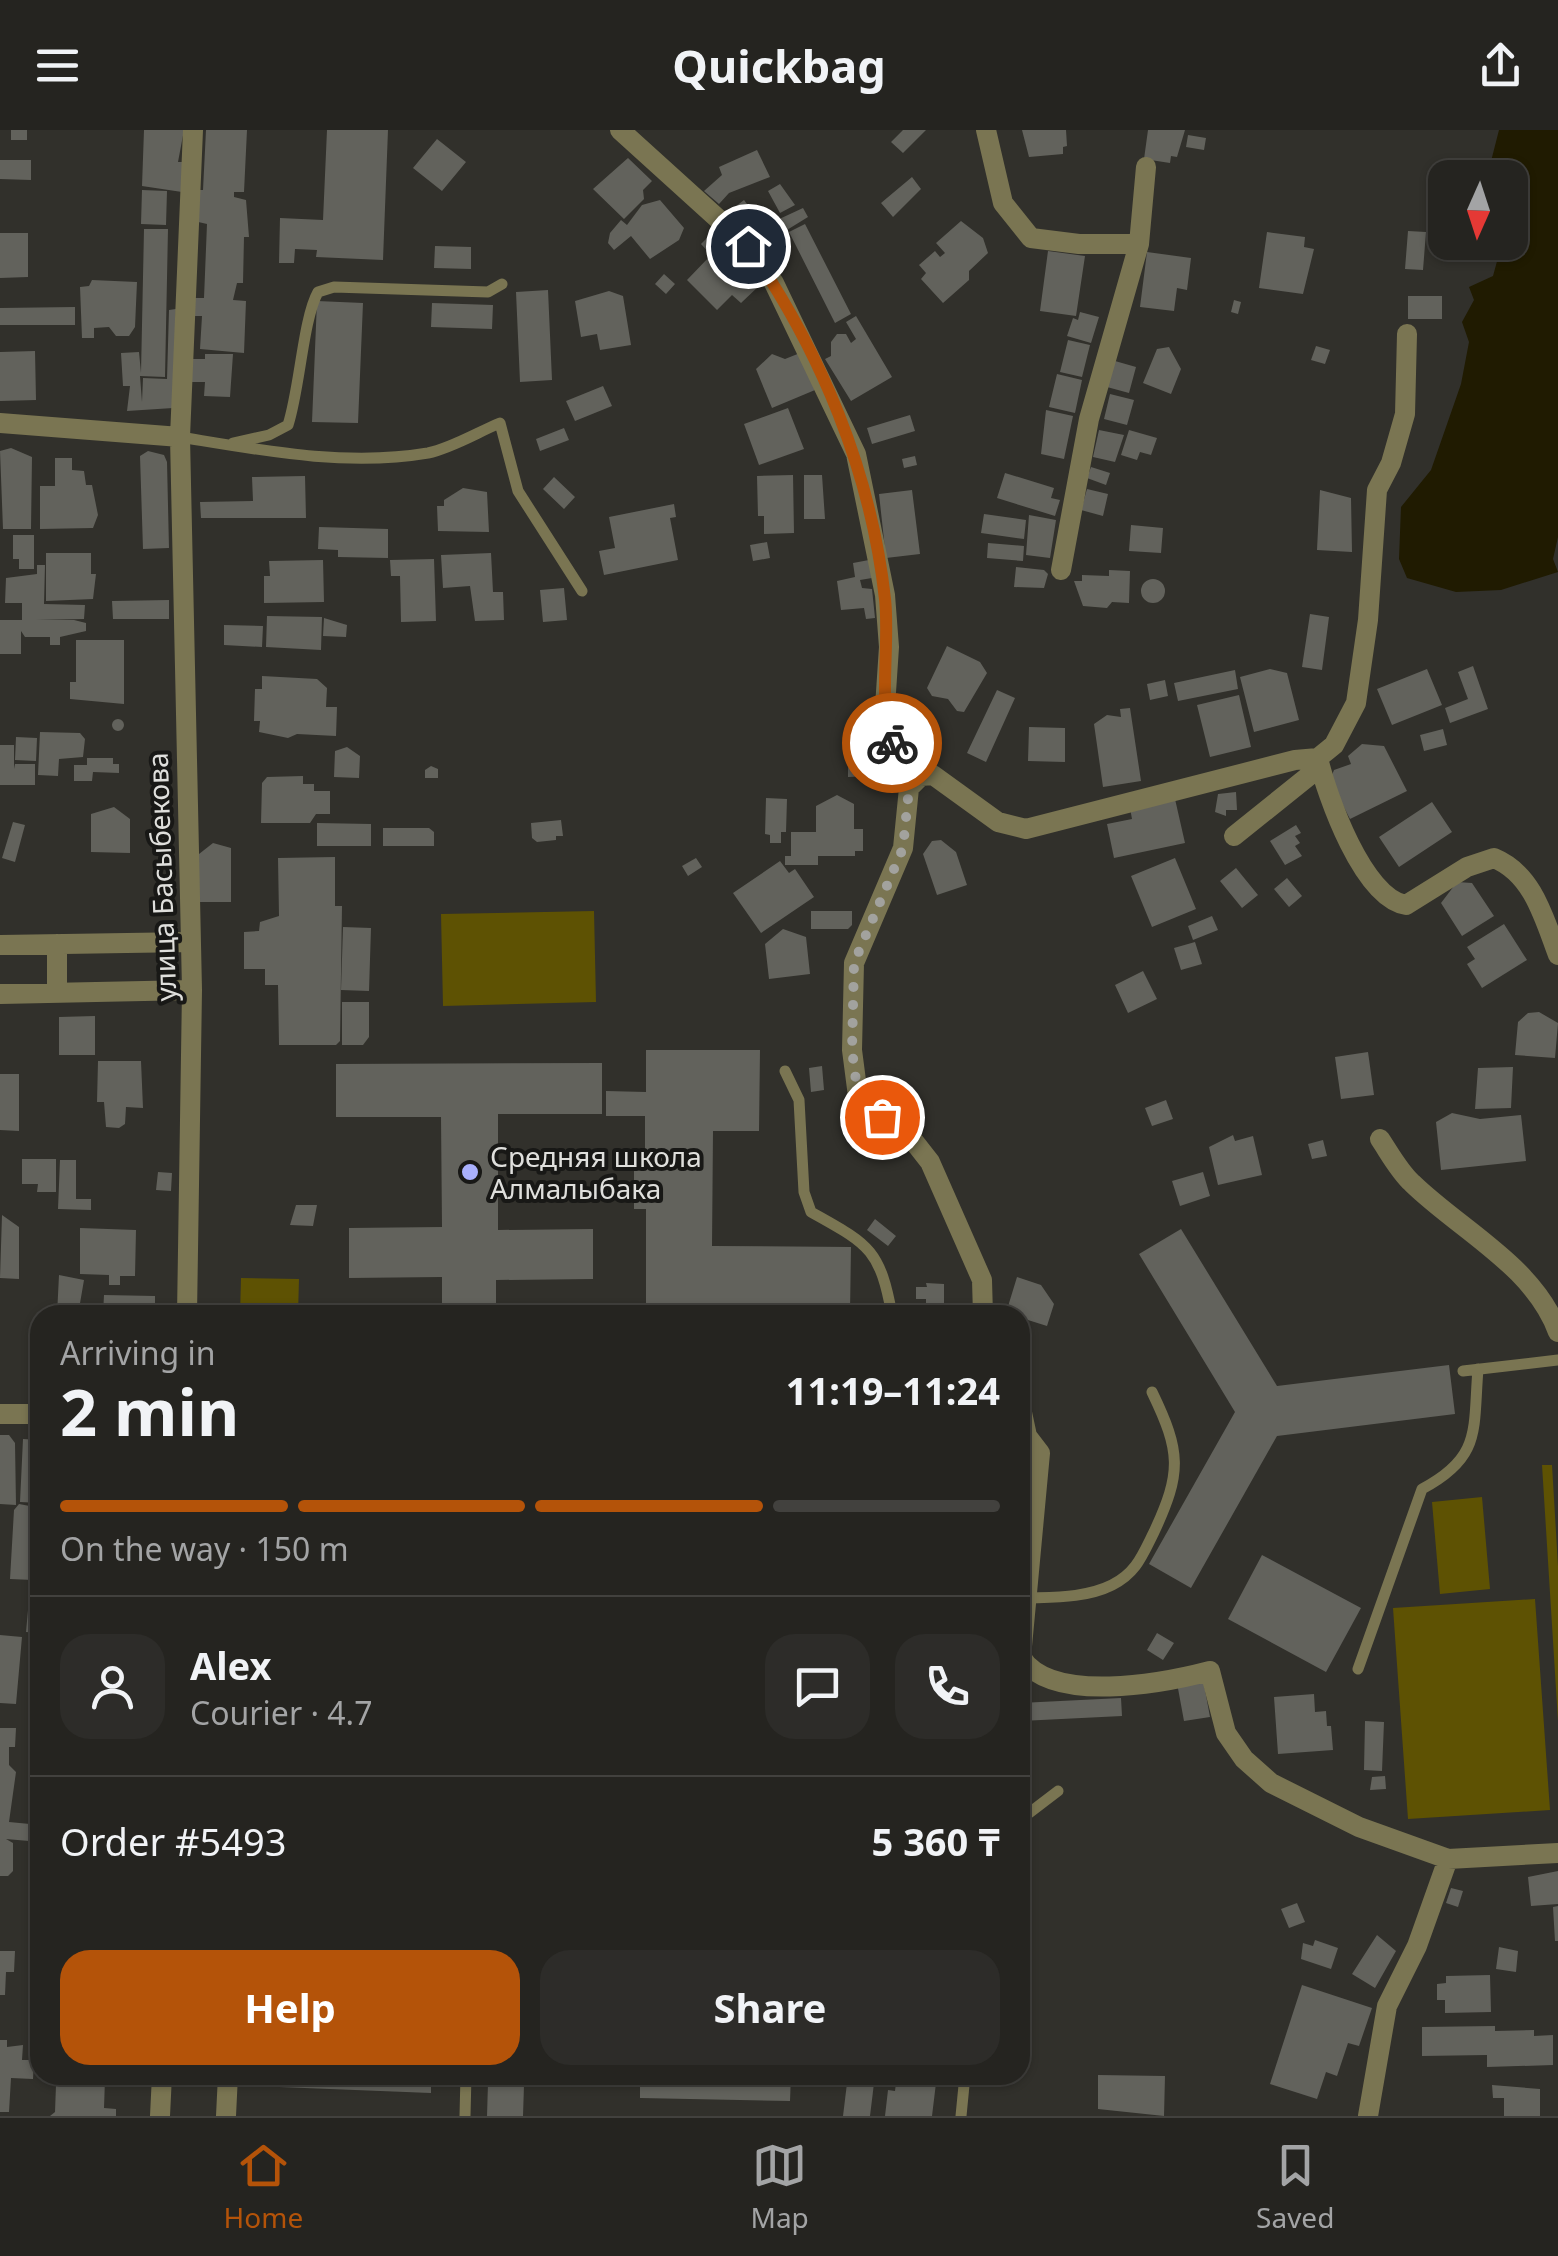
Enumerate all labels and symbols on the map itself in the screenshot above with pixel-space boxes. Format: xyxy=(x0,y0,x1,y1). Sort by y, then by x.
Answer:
north arrow xyxy=(1428,160,1528,260)
pin xyxy=(706,204,791,289)
courier xyxy=(842,693,942,793)
street label: улица Басыбекова xyxy=(138,752,184,1002)
pin xyxy=(840,1075,925,1160)
place label: Средняя школа Алмалыбака xyxy=(490,1137,702,1207)
marker: Средняя школа Алмалыбака xyxy=(459,1161,481,1183)

